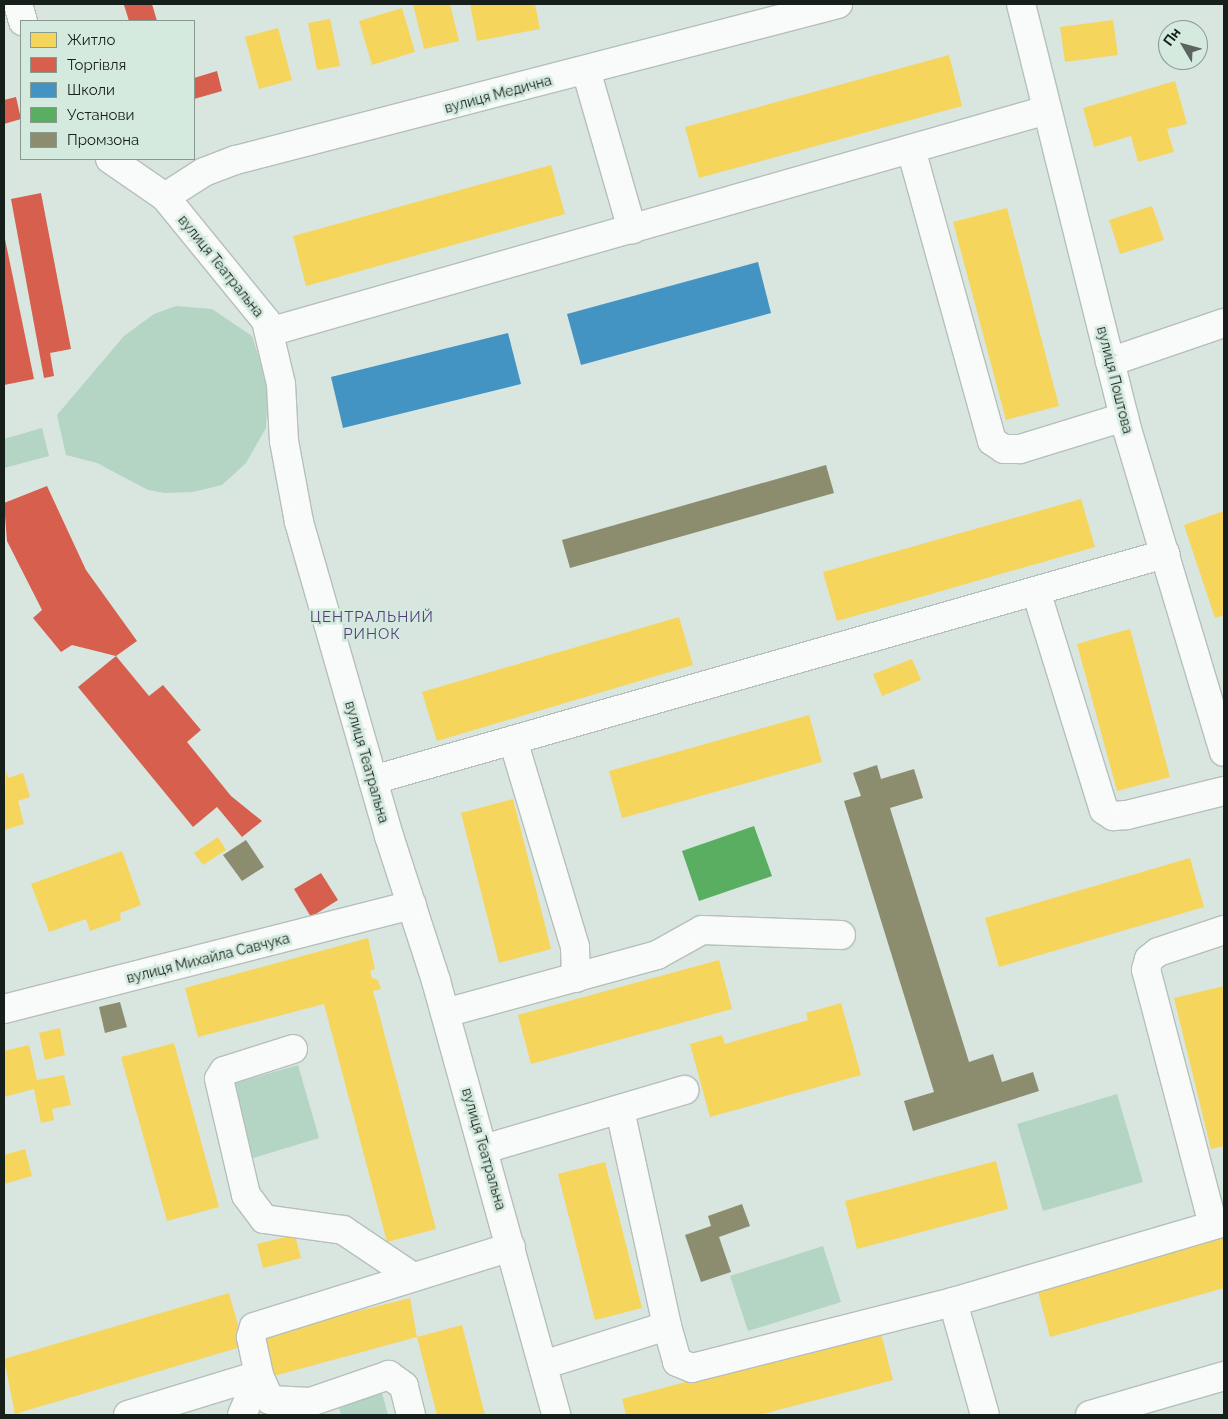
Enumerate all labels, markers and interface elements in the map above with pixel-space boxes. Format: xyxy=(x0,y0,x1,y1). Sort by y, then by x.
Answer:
legend xyxy=(20,20,195,160)
north arrow xyxy=(1158,20,1208,70)
text: Пн xyxy=(1160,24,1184,49)
text: Житло xyxy=(67,31,115,49)
text: Торгівля xyxy=(67,56,126,74)
street label: вулиця Медична xyxy=(443,72,553,116)
text: Школи xyxy=(67,81,115,99)
text: Установи xyxy=(67,106,134,124)
text: Промзона xyxy=(67,131,139,149)
street label: вулиця Театральна xyxy=(175,212,267,320)
street label: вулиця Поштова xyxy=(1094,325,1136,435)
district label: ЦЕНТРАЛЬНИЙ РИНОК xyxy=(309,608,435,643)
street label: вулиця Театральна xyxy=(341,699,393,825)
street label: вулиця Михайла Савчука xyxy=(125,930,291,986)
street label: вулиця Театральна xyxy=(458,1086,510,1212)

